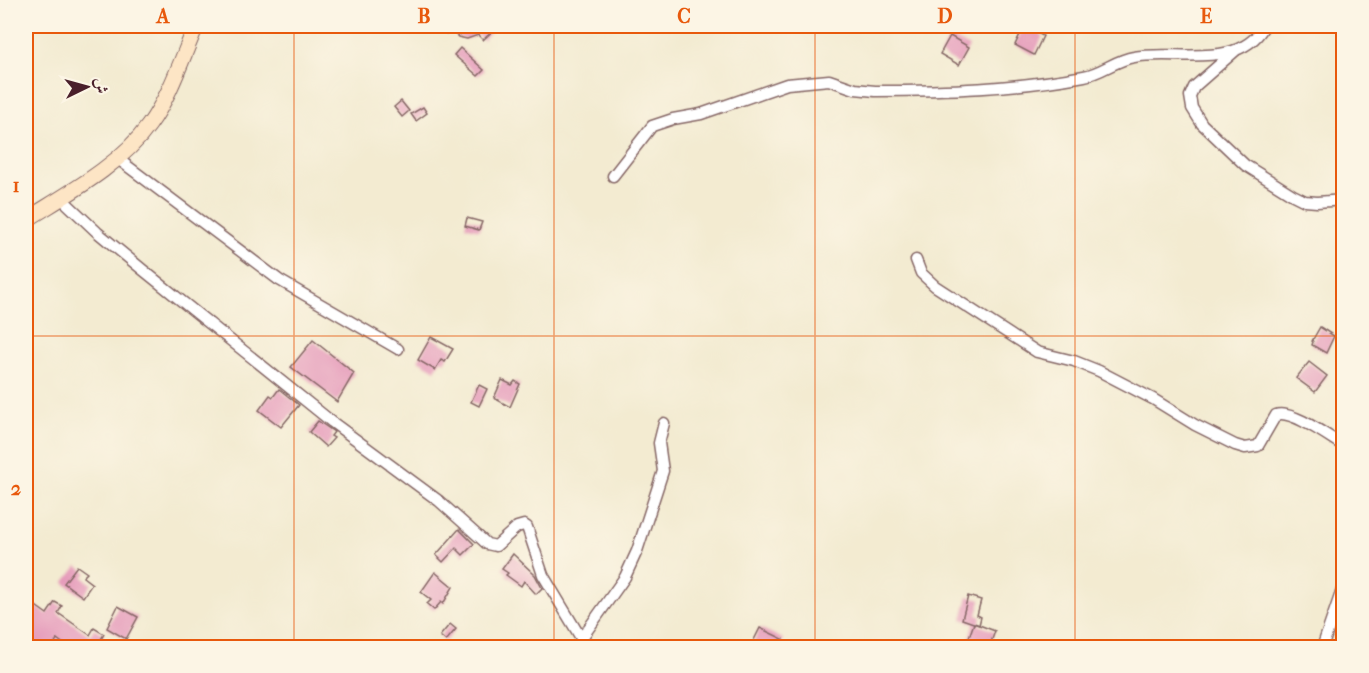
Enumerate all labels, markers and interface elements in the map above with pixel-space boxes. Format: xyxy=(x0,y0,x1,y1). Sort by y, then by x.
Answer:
text: A xyxy=(155,5,171,28)
text: B xyxy=(417,5,431,28)
text: C xyxy=(677,5,691,28)
text: D xyxy=(937,5,953,28)
text: E xyxy=(1200,5,1212,28)
north arrow xyxy=(57,57,117,117)
text: ش xyxy=(91,77,112,94)
text: 1 xyxy=(12,174,20,197)
text: 2 xyxy=(11,477,21,500)

